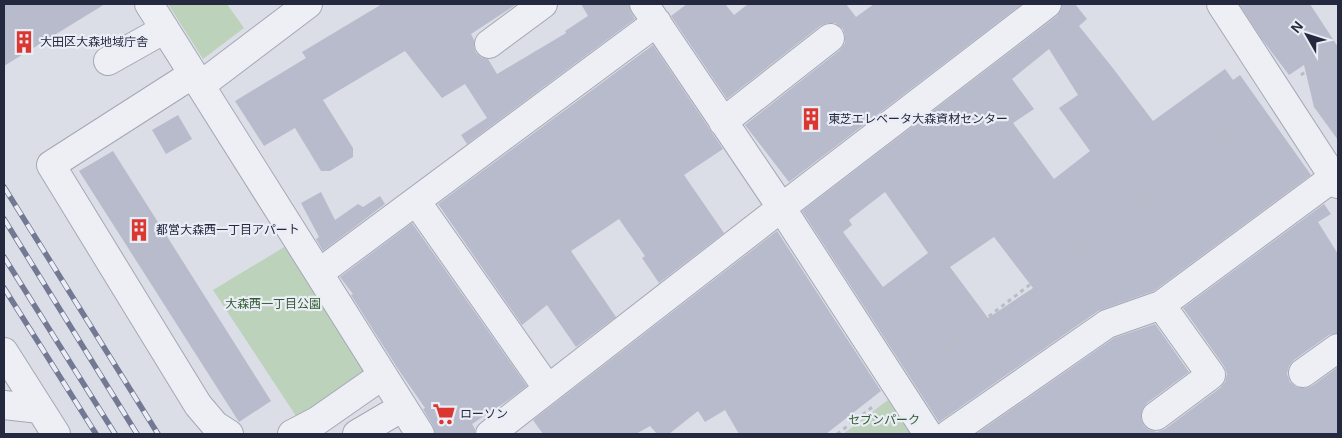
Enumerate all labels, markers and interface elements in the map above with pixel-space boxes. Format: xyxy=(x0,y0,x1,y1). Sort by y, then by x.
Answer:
north arrow xyxy=(1282,10,1332,60)
text: N xyxy=(1287,18,1306,36)
building icon: 大田区大森地域庁舎 xyxy=(11,29,37,55)
place label: 大田区大森地域庁舎 xyxy=(40,35,148,49)
building icon: 東芝エレベータ大森資材センター xyxy=(798,106,824,132)
place label: 東芝エレベータ大森資材センター xyxy=(828,112,1008,126)
building icon: 都営大森西一丁目アパート xyxy=(126,217,152,243)
place label: 都営大森西一丁目アパート xyxy=(156,223,300,237)
park label: 大森西一丁目公園 xyxy=(225,297,321,311)
supermarket icon: ローソン xyxy=(431,401,457,427)
place label: ローソン xyxy=(460,407,508,421)
park label: セブンパーク xyxy=(848,413,920,427)

